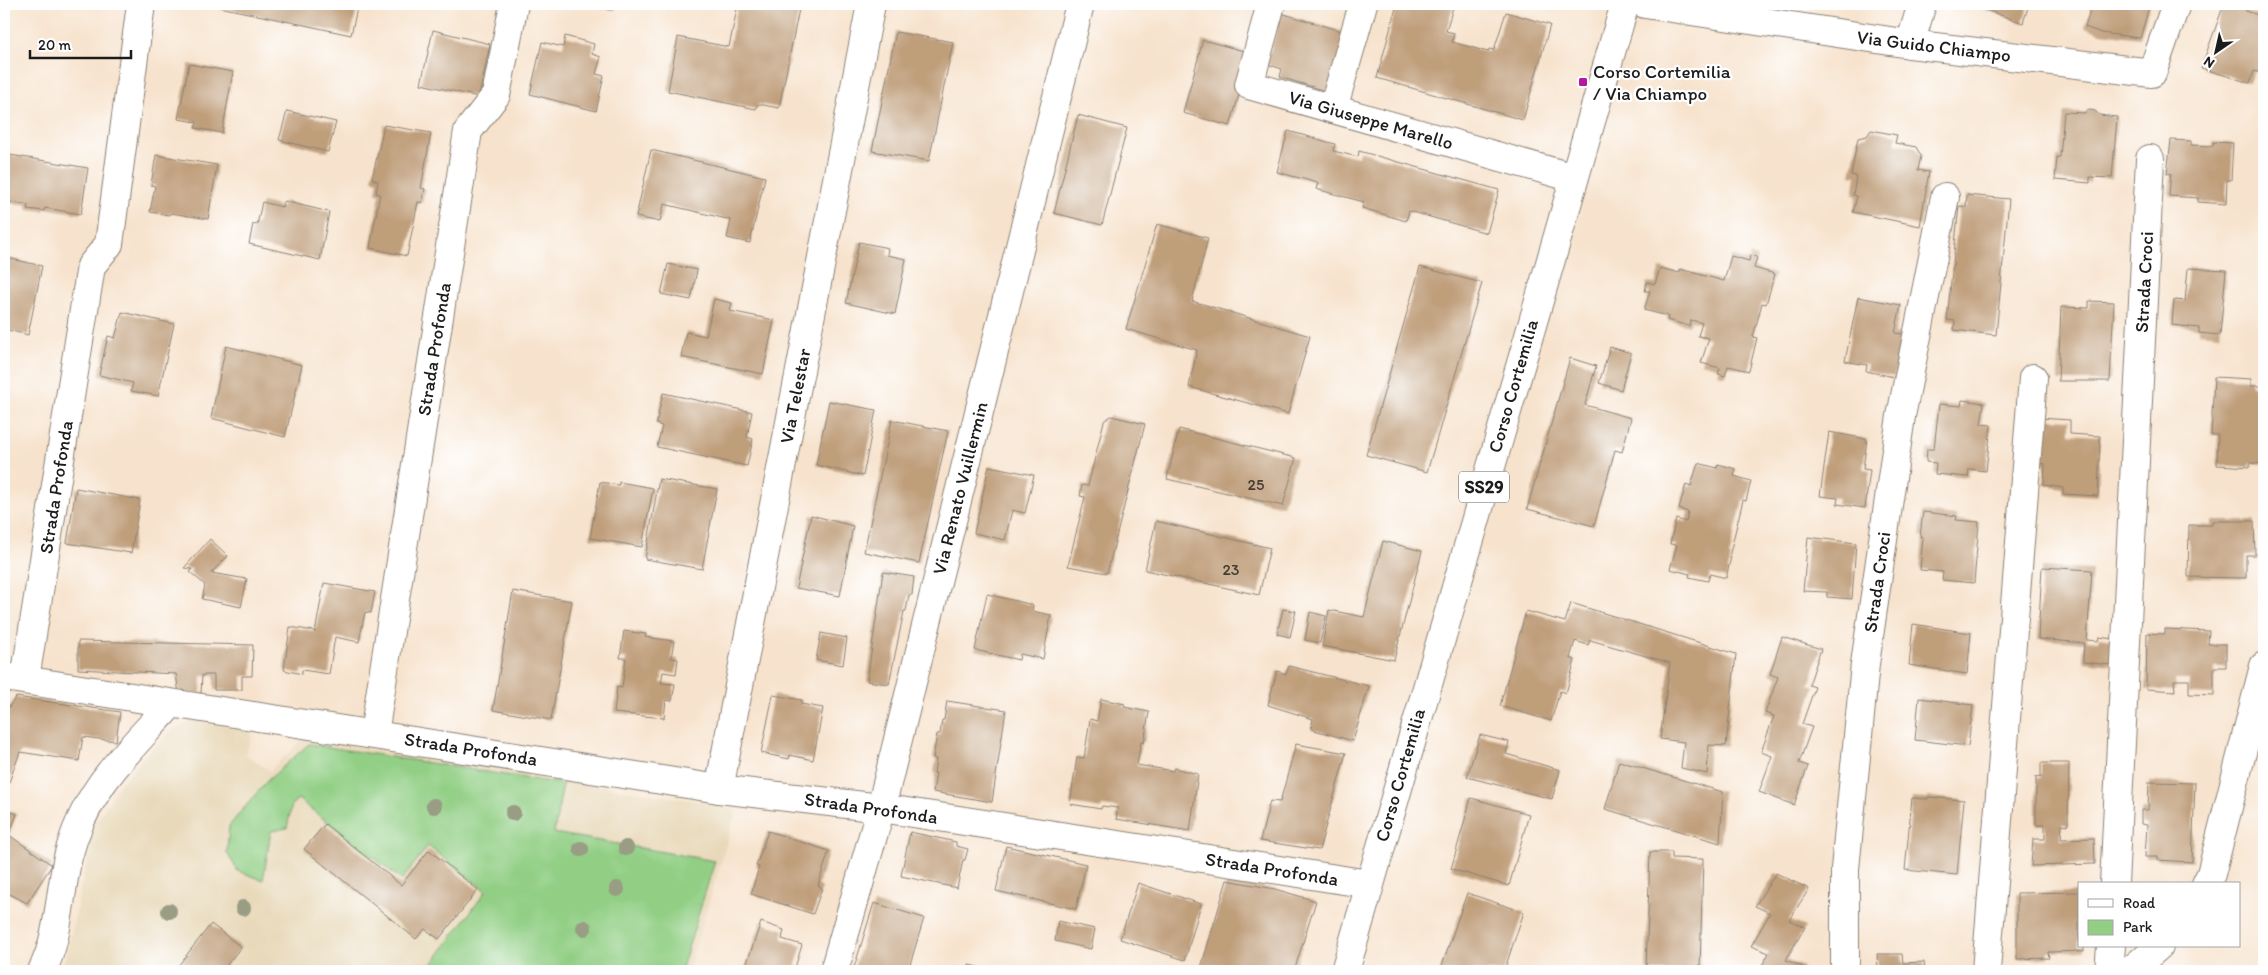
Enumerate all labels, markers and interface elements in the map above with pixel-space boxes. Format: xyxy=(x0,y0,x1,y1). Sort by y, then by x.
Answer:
street label: Via Guido Chiampo xyxy=(1856,25,2012,67)
scale bar xyxy=(30,28,131,60)
north arrow xyxy=(2190,28,2240,78)
text: 20 m xyxy=(38,36,72,54)
text: N xyxy=(2200,53,2218,72)
place label: Corso Cortemilia / Via Chiampo xyxy=(1593,60,1731,105)
marker: Corso Cortemilia / Via Chiampo xyxy=(1577,76,1589,88)
street label: Via Giuseppe Marello xyxy=(1286,85,1456,155)
street label: Strada Croci xyxy=(2130,231,2158,333)
street label: Strada Profonda xyxy=(412,281,456,417)
street label: Corso Cortemilia xyxy=(1483,317,1543,455)
street label: Via Telestar xyxy=(775,346,816,446)
street label: Via Renato Vuillermin xyxy=(927,399,993,577)
street label: Strada Profonda xyxy=(34,419,78,555)
road number: SS29 xyxy=(1459,472,1509,502)
house number: 25 xyxy=(1248,475,1264,494)
street label: Strada Croci xyxy=(1859,530,1895,634)
house number: 23 xyxy=(1222,560,1240,579)
street label: Corso Cortemilia xyxy=(1370,706,1430,844)
street label: Strada Profonda xyxy=(403,727,539,771)
street label: Strada Profonda xyxy=(803,787,939,829)
street label: Strada Profonda xyxy=(1204,847,1340,891)
legend xyxy=(2078,882,2240,948)
text: Road xyxy=(2123,894,2156,912)
text: Park xyxy=(2123,918,2153,936)

